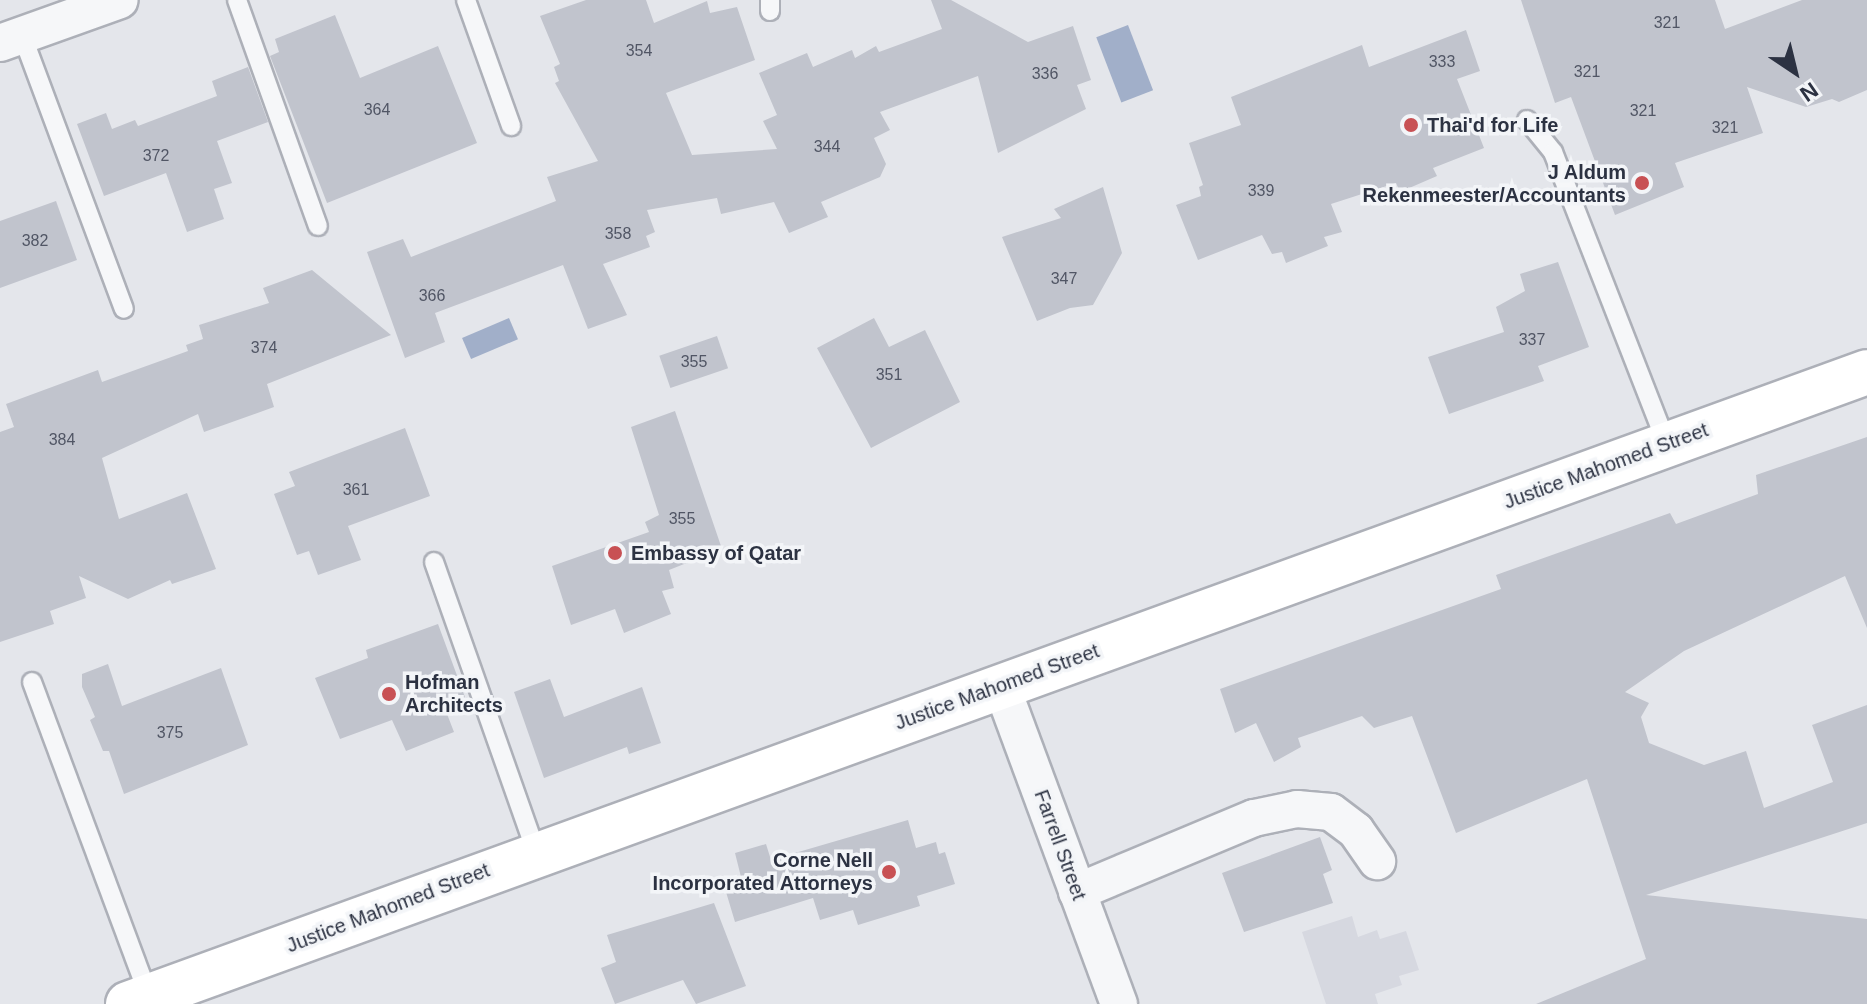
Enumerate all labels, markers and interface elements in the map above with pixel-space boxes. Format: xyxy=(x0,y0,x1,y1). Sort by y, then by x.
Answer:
house number: 321 xyxy=(1654,13,1680,33)
north arrow xyxy=(1755,32,1835,112)
house number: 354 xyxy=(626,41,652,61)
house number: 333 xyxy=(1429,52,1455,72)
house number: 321 xyxy=(1574,62,1600,82)
house number: 336 xyxy=(1032,64,1058,84)
text: N xyxy=(1795,77,1823,107)
house number: 364 xyxy=(364,100,390,120)
house number: 321 xyxy=(1630,101,1656,121)
place label: Thai'd for Life xyxy=(1427,113,1558,137)
marker: Thai'd for Life xyxy=(1402,116,1420,134)
house number: 321 xyxy=(1712,118,1738,138)
house number: 344 xyxy=(814,137,840,157)
house number: 372 xyxy=(143,146,169,166)
place label: J Aldum Rekenmeester/Accountants xyxy=(1363,160,1626,207)
marker: J Aldum Rekenmeester/Accountants xyxy=(1633,174,1651,192)
house number: 339 xyxy=(1248,181,1274,201)
house number: 358 xyxy=(605,224,631,244)
house number: 382 xyxy=(22,231,48,251)
house number: 347 xyxy=(1051,269,1077,289)
house number: 366 xyxy=(419,286,445,306)
house number: 337 xyxy=(1519,330,1545,350)
house number: 374 xyxy=(251,338,277,358)
house number: 355 xyxy=(681,352,707,372)
house number: 351 xyxy=(876,365,902,385)
street label: Justice Mahomed Street xyxy=(1501,418,1711,514)
house number: 384 xyxy=(49,430,75,450)
house number: 361 xyxy=(343,480,369,500)
house number: 355 xyxy=(669,509,695,529)
place label: Embassy of Qatar xyxy=(631,541,801,565)
marker: Embassy of Qatar xyxy=(606,544,624,562)
street label: Justice Mahomed Street xyxy=(892,639,1102,735)
place label: Hofman Architects xyxy=(405,670,503,717)
marker: Hofman Architects xyxy=(380,685,398,703)
house number: 375 xyxy=(157,723,183,743)
street label: Farrell Street xyxy=(1029,787,1091,903)
place label: Corne Nell Incorporated Attorneys xyxy=(652,848,873,895)
street label: Justice Mahomed Street xyxy=(283,858,493,958)
marker: Corne Nell Incorporated Attorneys xyxy=(880,863,898,881)

